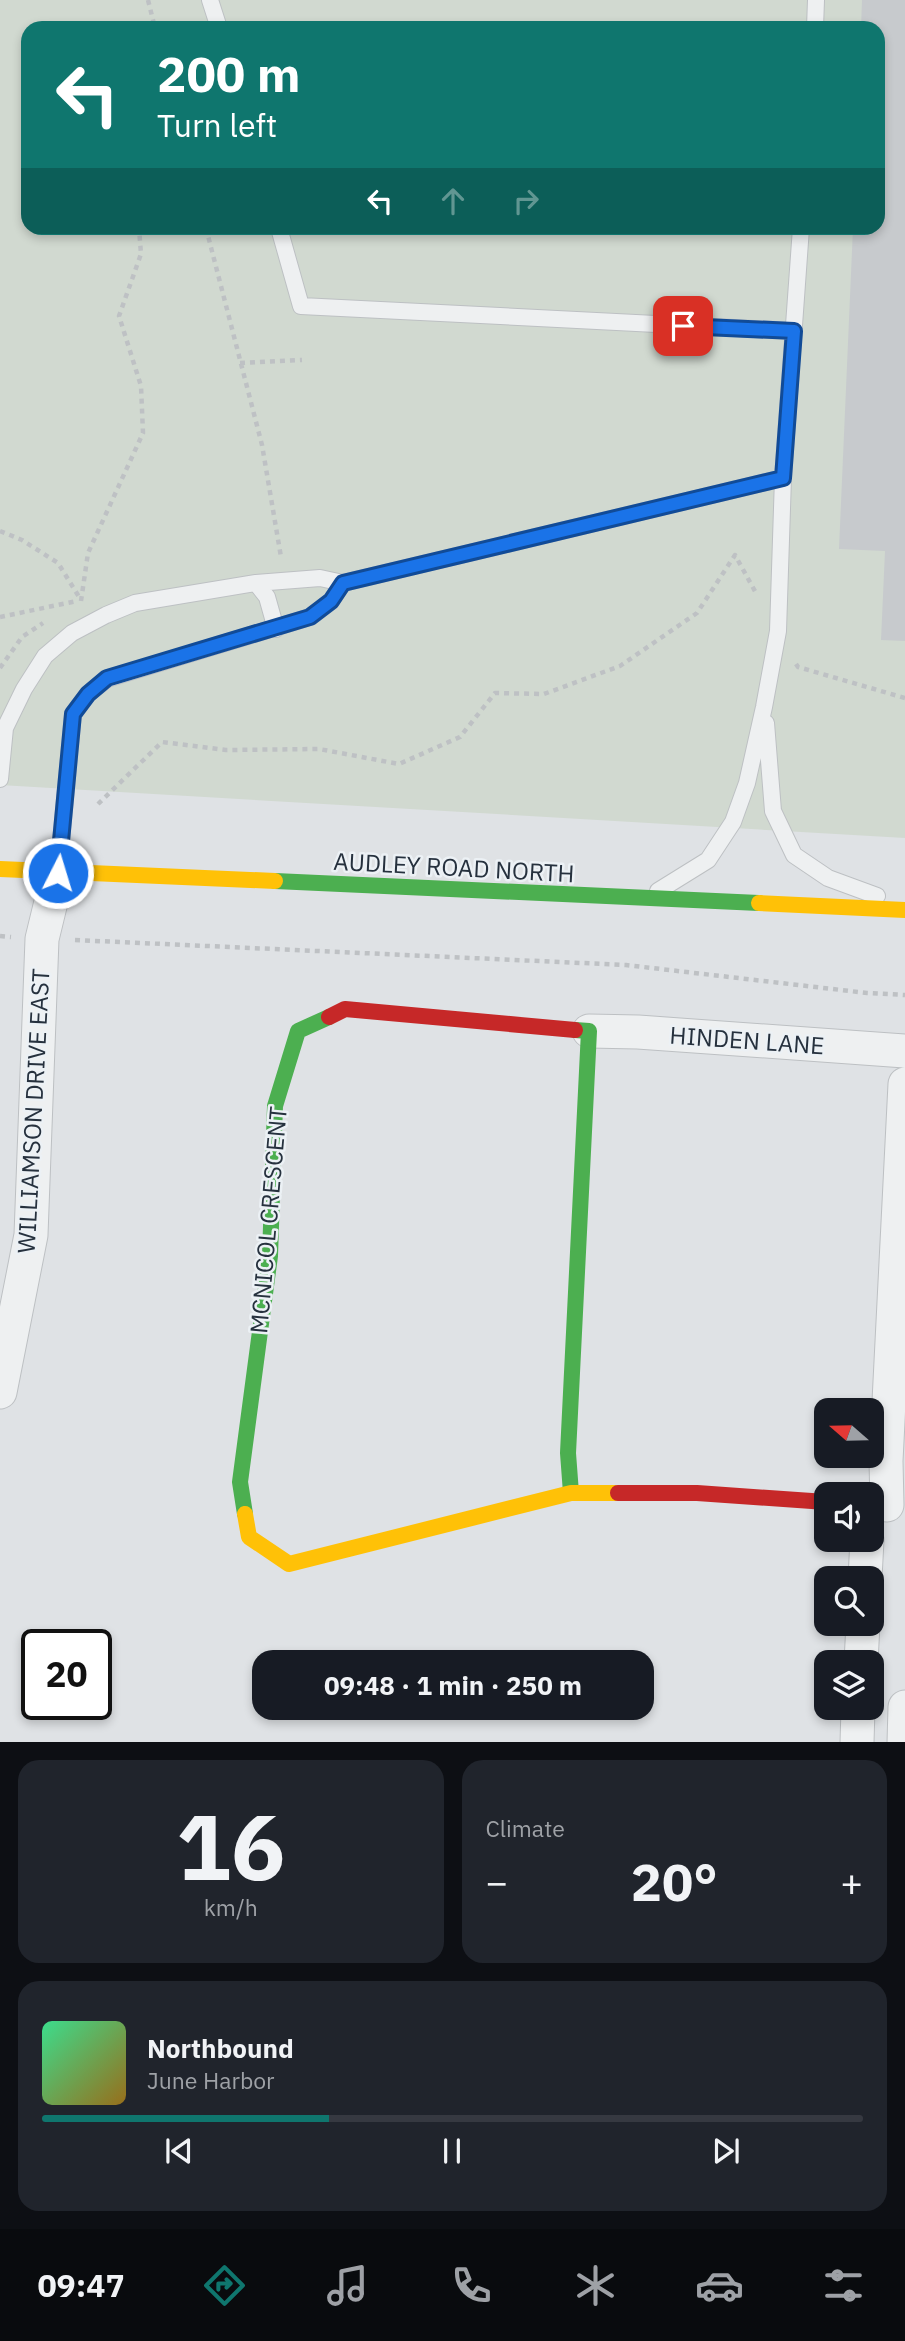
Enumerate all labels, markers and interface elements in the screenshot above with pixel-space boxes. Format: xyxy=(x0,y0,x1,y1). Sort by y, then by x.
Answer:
text: 200 m xyxy=(157,42,301,105)
icon: left xyxy=(42,49,133,140)
text: Turn left xyxy=(157,104,277,146)
icon: left xyxy=(361,182,399,220)
icon: ahead xyxy=(434,182,472,220)
icon: right xyxy=(507,182,545,220)
pin xyxy=(653,296,713,356)
icon: arrive xyxy=(664,307,702,345)
position arrow xyxy=(21,836,95,910)
street label: AUDLEY ROAD NORTH xyxy=(333,845,575,889)
street label: WILLIAMSON DRIVE EAST xyxy=(10,968,56,1254)
street label: HINDEN LANE xyxy=(669,1019,825,1061)
street label: MCNICOL CRESCENT xyxy=(242,1105,294,1335)
north arrow xyxy=(814,1398,884,1468)
map controls xyxy=(814,1398,884,1720)
button: sound xyxy=(814,1482,884,1552)
button: search xyxy=(814,1566,884,1636)
speed limit sign: 20 xyxy=(21,1629,112,1720)
button: layers xyxy=(814,1650,884,1720)
text: 09:48 · 1 min · 250 m xyxy=(324,1668,582,1702)
text: 16 xyxy=(176,1787,285,1905)
text: Climate xyxy=(486,1813,565,1843)
text: 20° xyxy=(631,1848,718,1915)
text: − xyxy=(486,1857,508,1906)
text: + xyxy=(840,1857,863,1906)
text: km/h xyxy=(204,1892,258,1922)
text: Northbound xyxy=(147,2031,294,2065)
text: June Harbor xyxy=(147,2065,275,2095)
icon: previous xyxy=(160,2132,198,2170)
icon: pause xyxy=(433,2132,471,2170)
icon: next xyxy=(707,2132,745,2170)
icon: directions xyxy=(200,2261,249,2310)
icon: music xyxy=(323,2261,372,2310)
icon: phone xyxy=(447,2261,496,2310)
icon: climate xyxy=(571,2261,620,2310)
icon: car xyxy=(695,2261,744,2310)
icon: filters xyxy=(819,2261,868,2310)
text: 09:47 xyxy=(37,2264,125,2306)

